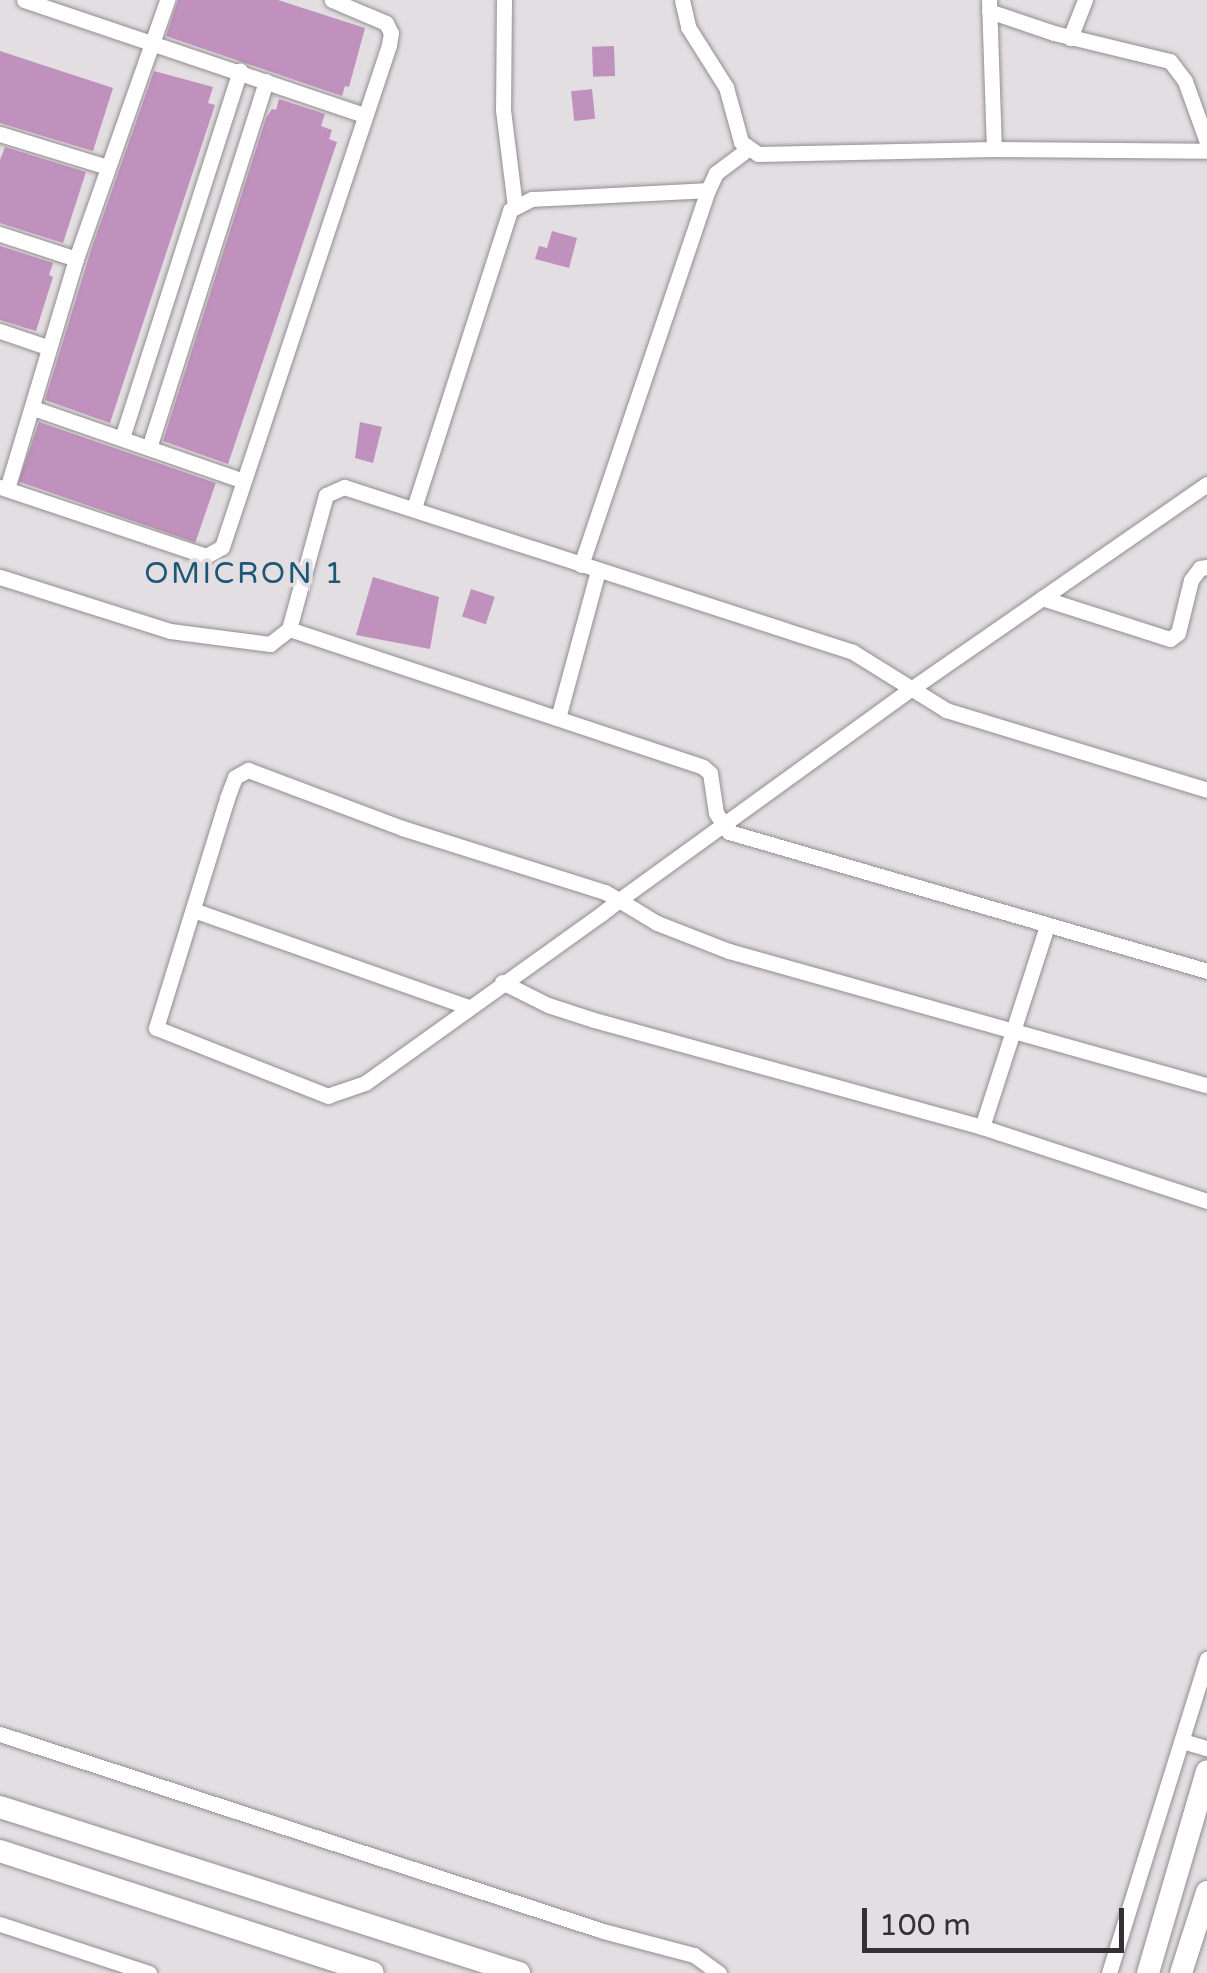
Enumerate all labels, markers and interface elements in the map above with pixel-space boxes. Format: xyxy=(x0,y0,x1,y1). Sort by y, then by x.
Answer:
district label: OMICRON 1 xyxy=(144,556,346,592)
scale bar xyxy=(867,1888,1130,1950)
text: 100 m xyxy=(879,1907,971,1944)

